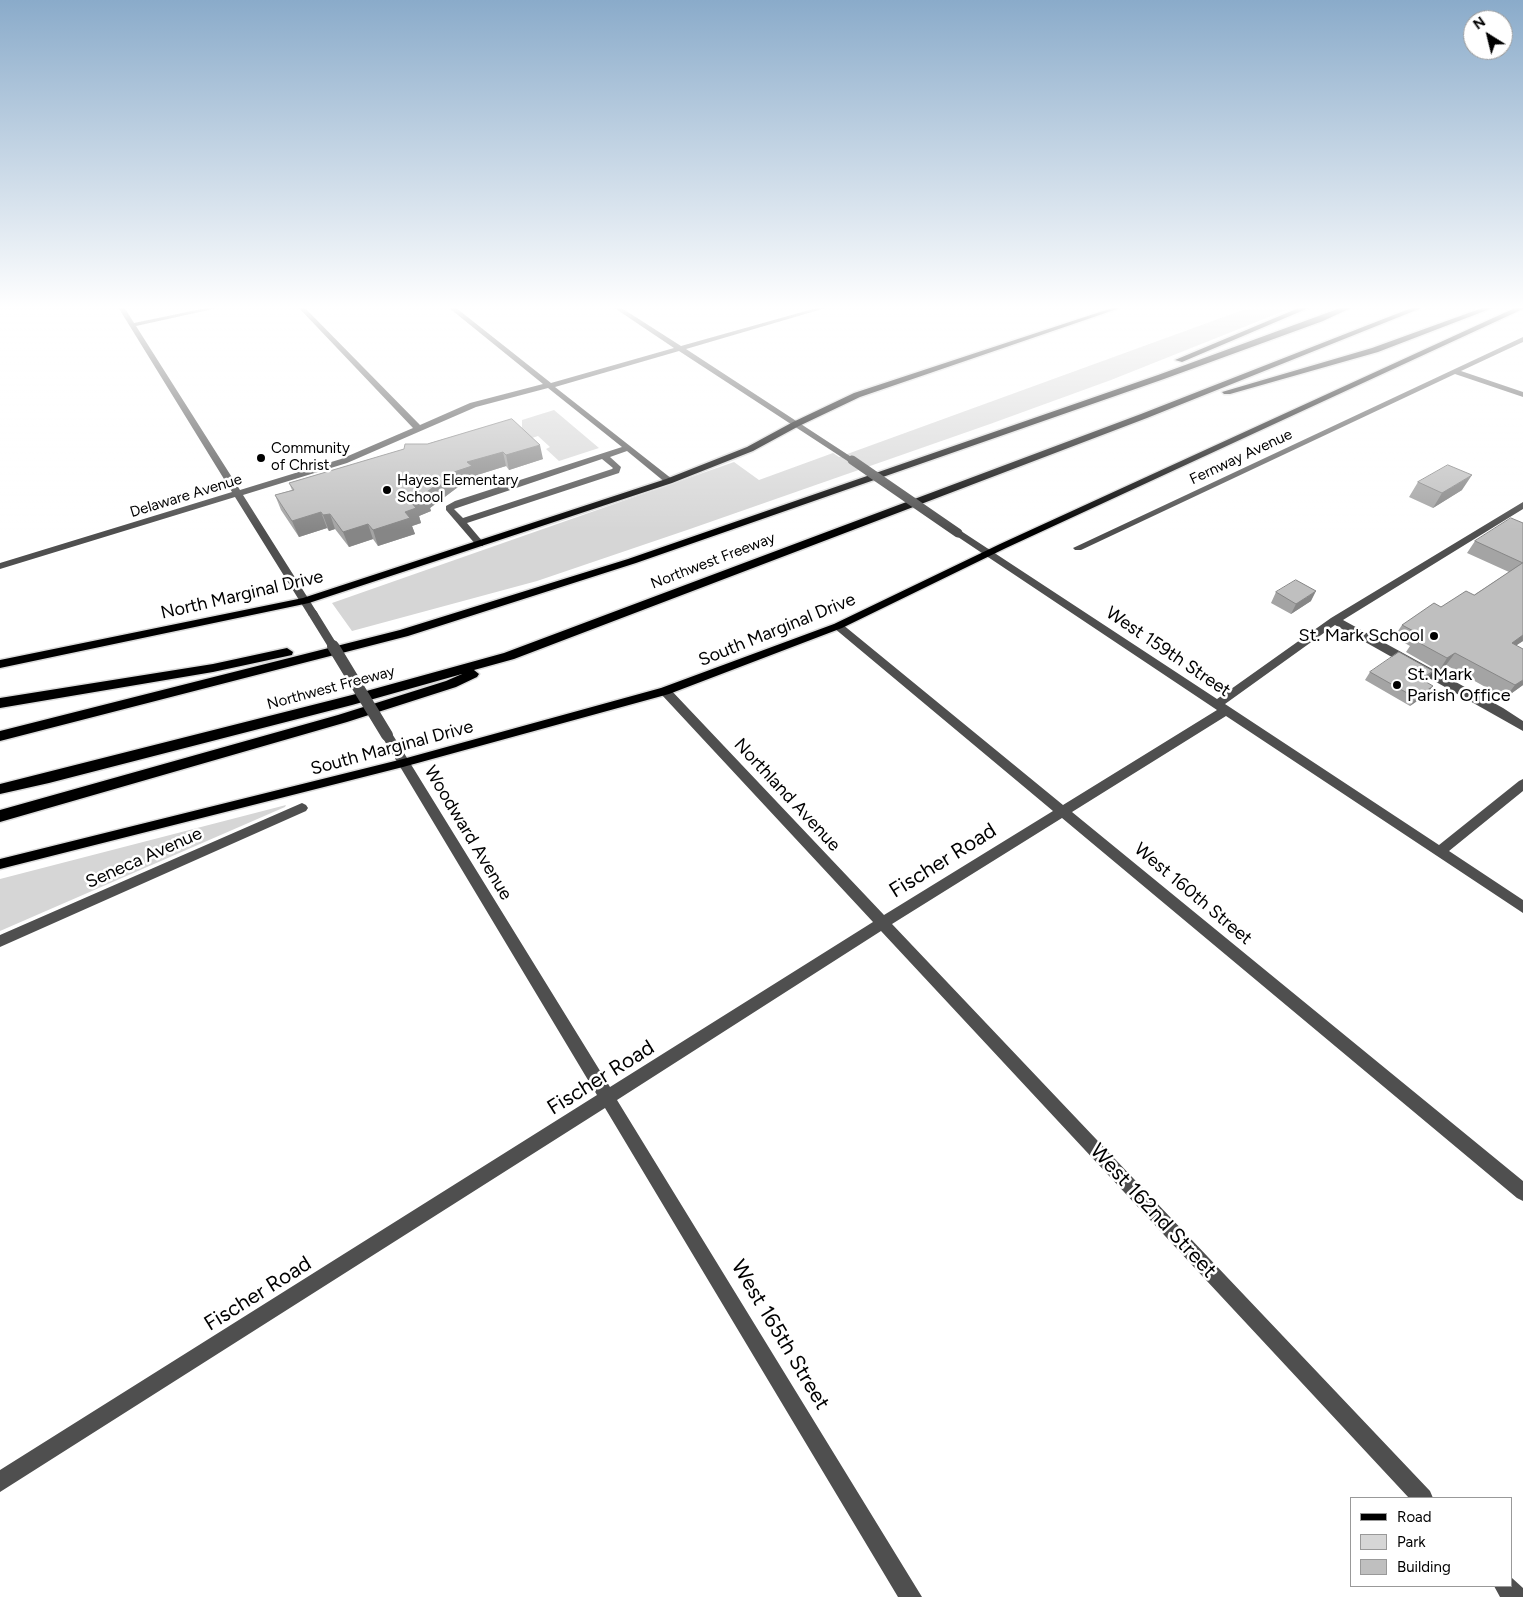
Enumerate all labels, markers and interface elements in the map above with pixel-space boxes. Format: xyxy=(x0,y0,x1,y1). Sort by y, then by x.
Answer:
north arrow xyxy=(1463,10,1513,60)
text: N xyxy=(1470,13,1489,33)
street label: Fernway Avenue xyxy=(1187,425,1295,489)
place label: Community of Christ xyxy=(271,440,350,475)
marker: Community of Christ xyxy=(255,452,267,464)
street label: Delaware Avenue xyxy=(128,470,244,522)
place label: Hayes Elementary School xyxy=(397,472,518,507)
marker: Hayes Elementary School xyxy=(381,484,393,496)
street label: Northwest Freeway xyxy=(648,529,778,593)
street label: North Marginal Drive xyxy=(159,566,325,624)
street label: South Marginal Drive xyxy=(695,589,859,671)
street label: West 159th Street xyxy=(1102,602,1234,702)
place label: St. Mark School xyxy=(1299,625,1424,647)
marker: St. Mark School xyxy=(1428,630,1440,642)
street label: Northwest Freeway xyxy=(265,662,397,714)
place label: St. Mark Parish Office xyxy=(1407,664,1511,706)
marker: St. Mark Parish Office xyxy=(1391,679,1403,691)
street label: South Marginal Drive xyxy=(308,716,476,780)
street label: Northland Avenue xyxy=(729,734,845,856)
street label: Woodward Avenue xyxy=(419,762,517,904)
street label: Fischer Road xyxy=(885,818,1001,904)
street label: Seneca Avenue xyxy=(83,823,205,893)
street label: West 160th Street xyxy=(1130,839,1256,949)
street label: Fischer Road xyxy=(543,1035,659,1121)
street label: West 162nd Street xyxy=(1084,1139,1222,1283)
street label: Fischer Road xyxy=(200,1251,316,1337)
street label: West 165th Street xyxy=(725,1256,835,1414)
legend xyxy=(1350,1497,1513,1587)
text: Road xyxy=(1397,1508,1432,1526)
text: Park xyxy=(1397,1533,1426,1551)
text: Building xyxy=(1397,1558,1451,1576)

